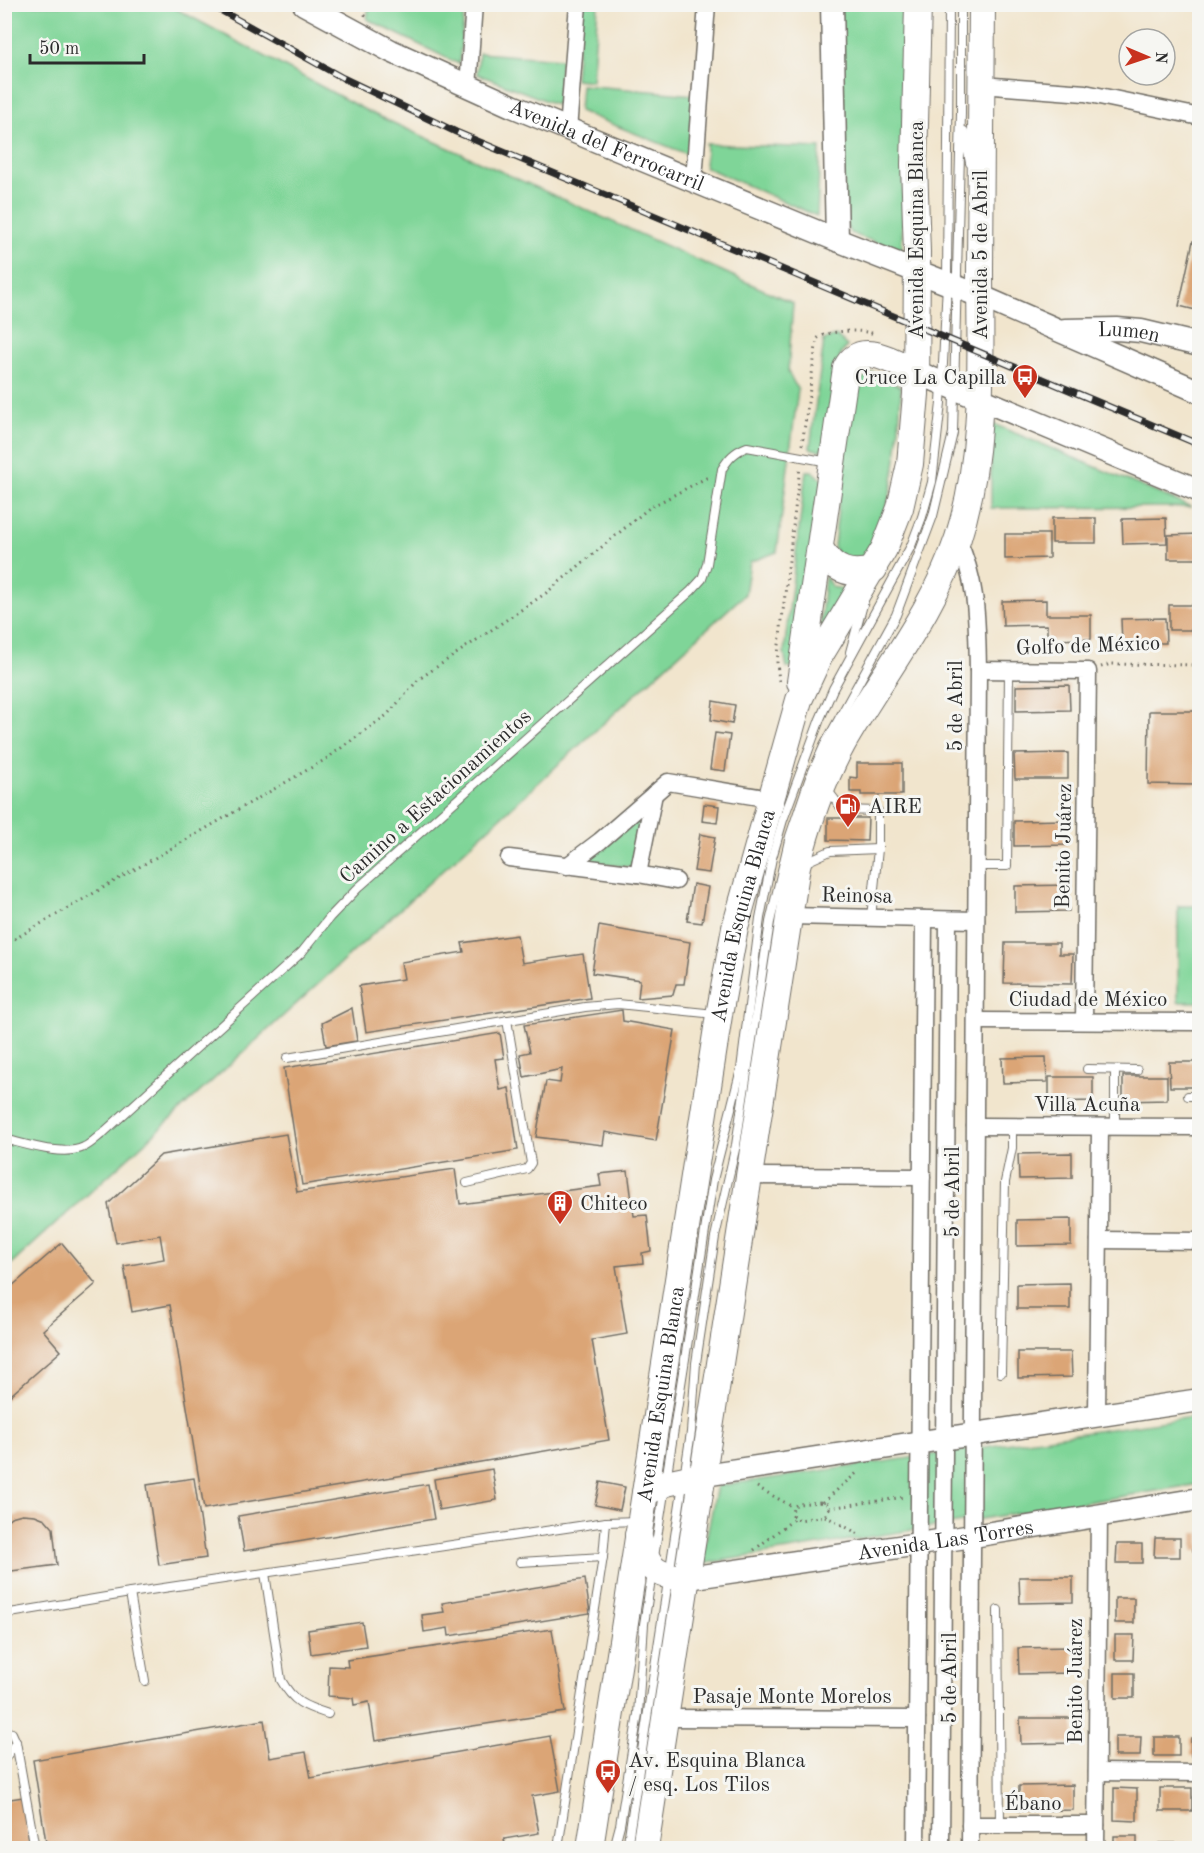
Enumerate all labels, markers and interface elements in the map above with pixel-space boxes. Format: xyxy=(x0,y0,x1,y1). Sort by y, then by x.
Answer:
scale bar xyxy=(30,27,144,65)
north arrow xyxy=(1117,27,1177,87)
text: 50 m xyxy=(39,40,79,58)
text: N xyxy=(1152,51,1168,65)
street label: Avenida del Ferrocarril xyxy=(505,97,707,196)
street label: Avenida Esquina Blanca xyxy=(907,121,928,339)
street label: Avenida 5 de Abril xyxy=(971,170,992,340)
street label: Lumen xyxy=(1097,320,1162,347)
bus stop icon: Cruce La Capilla xyxy=(1010,362,1040,400)
place label: Cruce La Capilla xyxy=(854,368,1006,389)
street label: Golfo de México xyxy=(1016,633,1161,660)
street label: 5 de Abril xyxy=(946,660,967,752)
street label: Camino a Estacionamientos xyxy=(336,706,536,888)
street label: Benito Juárez xyxy=(1053,783,1076,909)
fuel station icon: AIRE xyxy=(833,791,863,829)
place label: AIRE xyxy=(868,797,922,818)
street label: Avenida Esquina Blanca xyxy=(709,807,780,1024)
street label: Reinosa xyxy=(821,885,893,908)
street label: Ciudad de México xyxy=(1008,990,1168,1011)
street label: Villa Acuña xyxy=(1034,1095,1140,1116)
street label: 5 de Abril xyxy=(943,1146,964,1238)
building icon: Chiteco xyxy=(545,1188,575,1226)
place label: Chiteco xyxy=(580,1194,648,1215)
street label: Avenida Esquina Blanca xyxy=(635,1285,689,1504)
street label: Avenida Las Torres xyxy=(856,1517,1035,1565)
street label: Benito Juárez xyxy=(1066,1618,1087,1744)
street label: 5 de Abril xyxy=(940,1632,961,1724)
street label: Pasaje Monte Morelos xyxy=(692,1687,892,1708)
place label: Av. Esquina Blanca / esq. Los Tilos xyxy=(628,1751,806,1796)
bus stop icon: Av. Esquina Blanca / esq. Los Tilos xyxy=(593,1757,623,1795)
street label: Ébano xyxy=(1004,1790,1062,1815)

